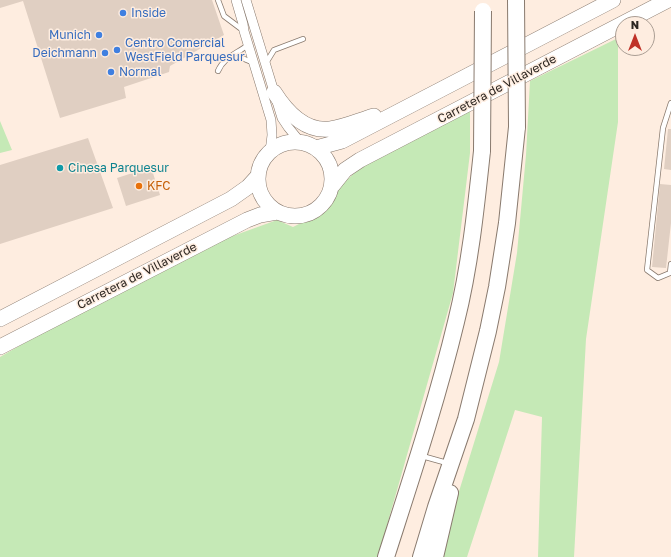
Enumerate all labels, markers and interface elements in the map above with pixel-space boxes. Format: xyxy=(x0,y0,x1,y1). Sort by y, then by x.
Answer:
place label: Inside xyxy=(131,6,166,20)
marker: Inside xyxy=(118,8,128,18)
north arrow xyxy=(615,16,655,56)
text: N xyxy=(631,18,639,31)
place label: Munich xyxy=(49,28,91,42)
marker: Munich xyxy=(94,30,104,40)
place label: Centro Comercial WestField Parquesur xyxy=(125,36,245,64)
marker: Centro Comercial WestField Parquesur xyxy=(112,45,122,55)
place label: Deichmann xyxy=(32,46,97,60)
marker: Deichmann xyxy=(100,48,110,58)
street label: Carretera de Villaverde xyxy=(435,52,559,126)
place label: Normal xyxy=(119,65,161,79)
marker: Normal xyxy=(106,67,116,77)
place label: Cinesa Parquesur xyxy=(68,161,169,175)
marker: Cinesa Parquesur xyxy=(55,163,65,173)
place label: KFC xyxy=(147,179,171,193)
marker: KFC xyxy=(134,181,144,191)
street label: Carretera de Villaverde xyxy=(75,240,199,312)

